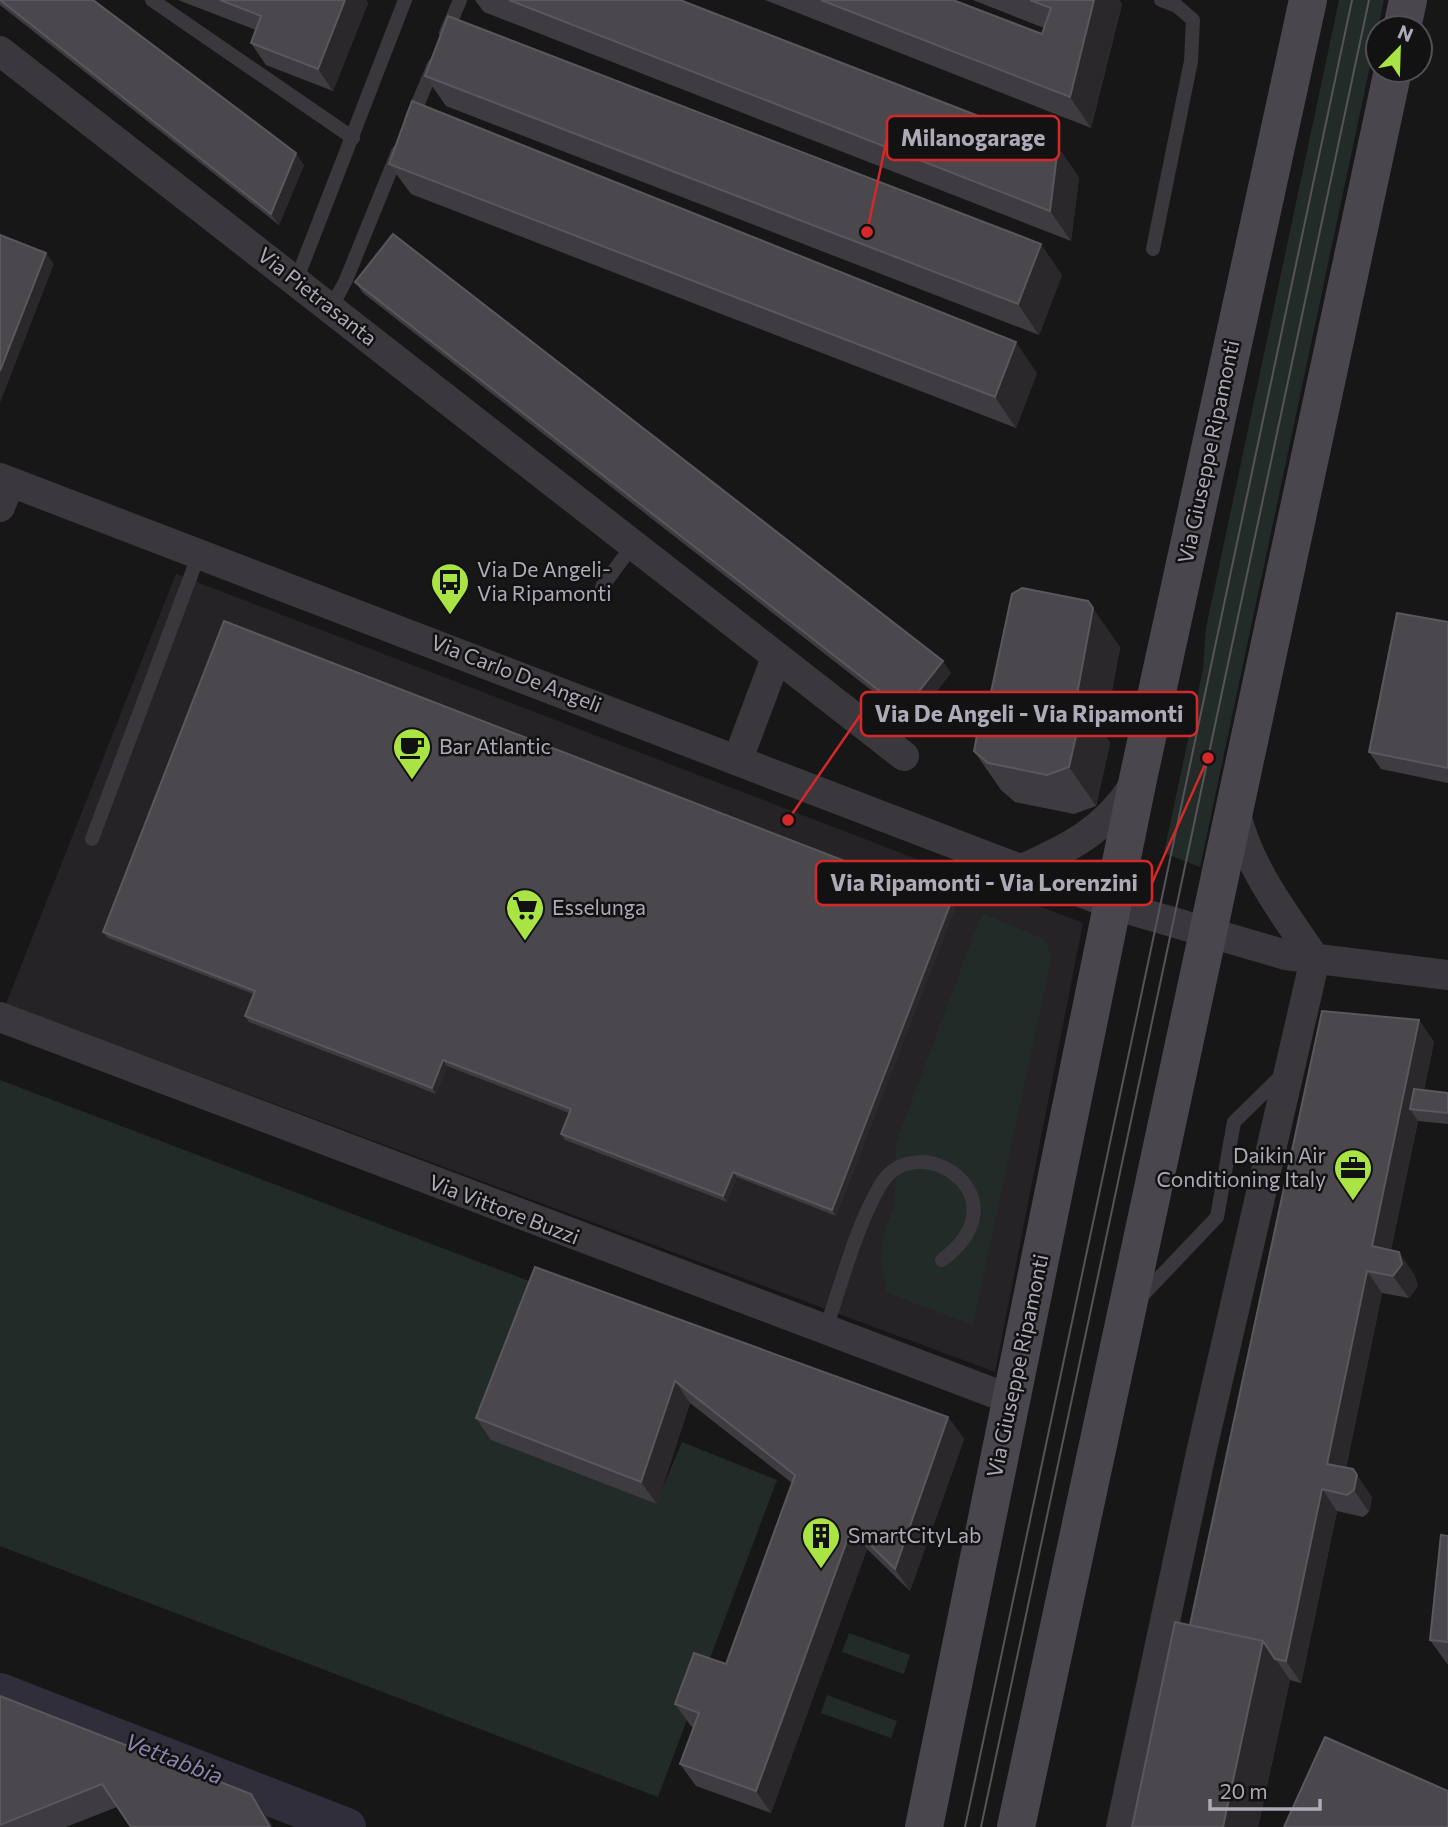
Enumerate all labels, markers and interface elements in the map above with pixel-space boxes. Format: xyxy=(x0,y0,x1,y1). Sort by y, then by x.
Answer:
north arrow xyxy=(1364,14,1434,84)
text: N xyxy=(1395,20,1417,46)
callout: Milanogarage xyxy=(887,116,1059,160)
text: Milanogarage xyxy=(901,123,1045,151)
street label: Via Pietrasanta xyxy=(253,242,382,350)
street label: Via Giuseppe Ripamonti xyxy=(1172,338,1243,566)
place label: Via De Angeli- Via Ripamonti xyxy=(477,556,612,605)
bus stop icon: Via De Angeli- Via Ripamonti xyxy=(429,561,471,616)
street label: Via Carlo De Angeli xyxy=(428,629,605,717)
callout: Via De Angeli - Via Ripamonti xyxy=(861,692,1197,736)
text: Via De Angeli - Via Ripamonti xyxy=(875,699,1183,727)
cafe icon: Bar Atlantic xyxy=(391,726,433,781)
place label: Bar Atlantic xyxy=(439,733,551,758)
callout: Via Ripamonti - Via Lorenzini xyxy=(816,861,1152,905)
text: Via Ripamonti - Via Lorenzini xyxy=(830,868,1138,896)
supermarket icon: Esselunga xyxy=(504,887,546,942)
place label: Esselunga xyxy=(552,894,646,919)
place label: Daikin Air Conditioning Italy xyxy=(1156,1142,1326,1191)
office icon: Daikin Air Conditioning Italy xyxy=(1332,1147,1374,1202)
street label: Via Vittore Buzzi xyxy=(426,1168,583,1249)
street label: Via Giuseppe Ripamonti xyxy=(981,1252,1052,1480)
building icon: SmartCityLab xyxy=(800,1515,842,1570)
place label: SmartCityLab xyxy=(848,1522,981,1547)
water label: Vettabbia xyxy=(122,1727,227,1789)
scale bar xyxy=(1210,1768,1320,1812)
text: 20 m xyxy=(1220,1778,1268,1803)

